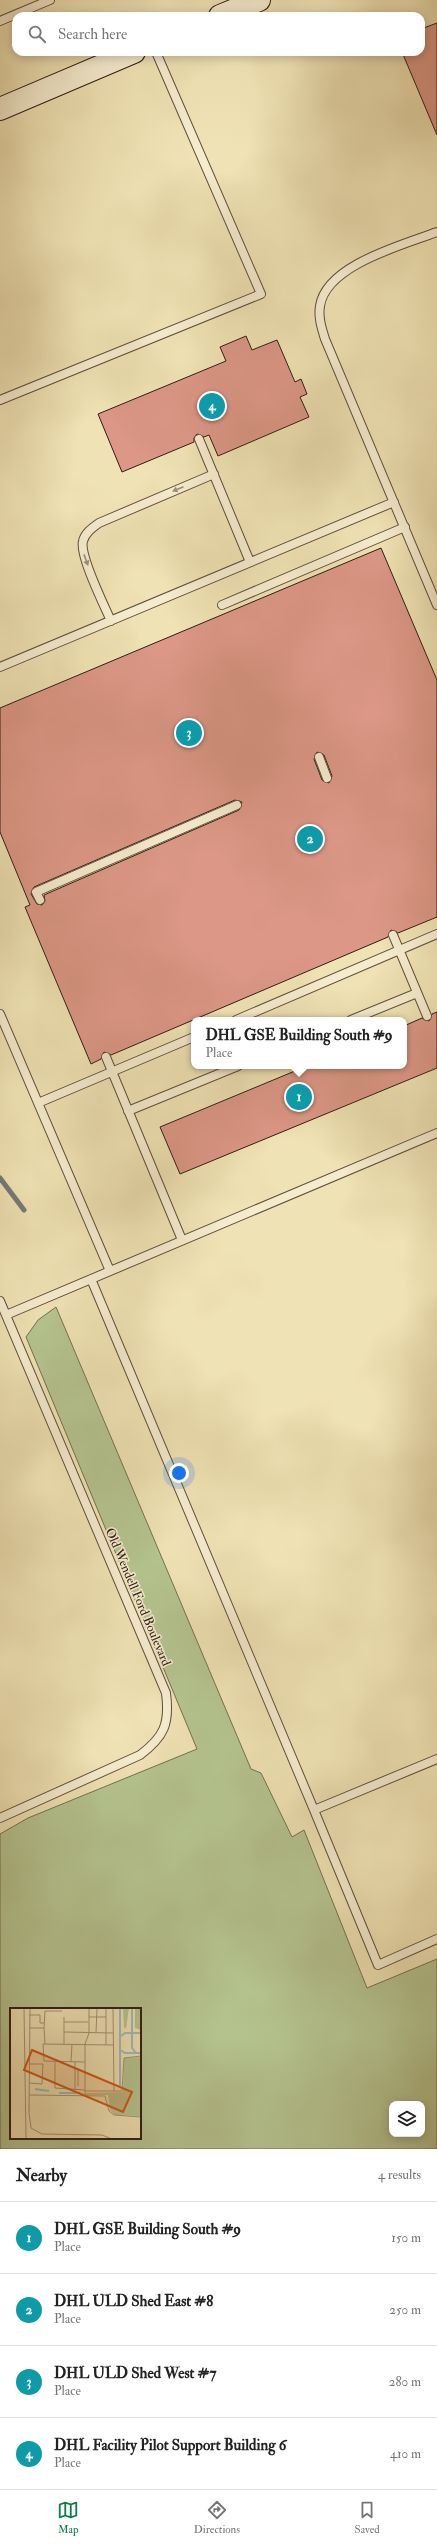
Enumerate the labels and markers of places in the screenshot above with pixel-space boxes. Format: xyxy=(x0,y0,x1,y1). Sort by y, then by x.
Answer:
pin: 4 xyxy=(199,391,225,421)
pin: 3 xyxy=(176,718,202,748)
pin: 2 xyxy=(297,824,323,854)
pin: 1 xyxy=(286,1082,312,1112)

